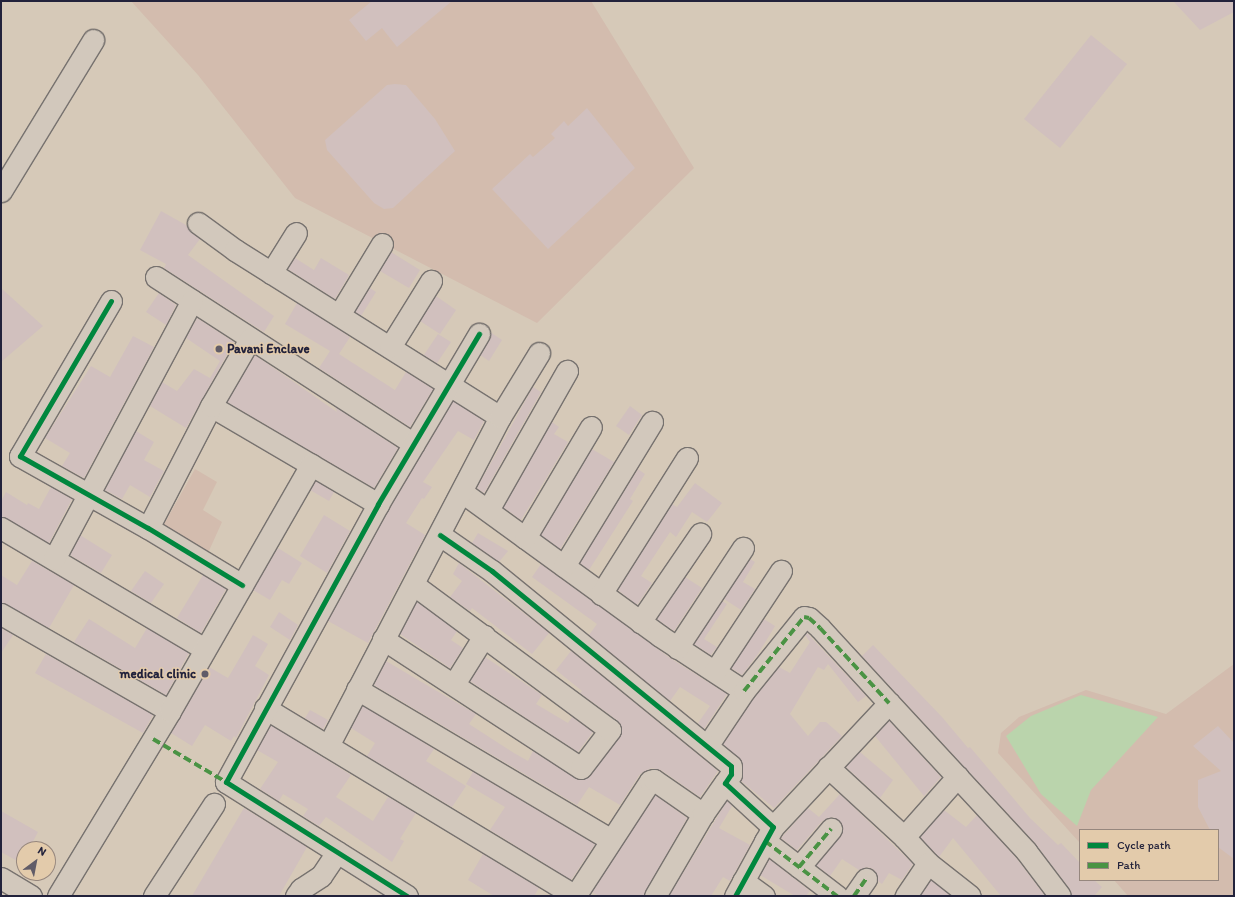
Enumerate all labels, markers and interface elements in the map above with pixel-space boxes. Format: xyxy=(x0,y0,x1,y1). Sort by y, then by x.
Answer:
place label: Pavani Enclave xyxy=(227,341,309,357)
marker: Pavani Enclave xyxy=(214,344,224,354)
place label: medical clinic xyxy=(119,666,196,682)
marker: medical clinic xyxy=(199,668,211,680)
legend xyxy=(1079,829,1219,881)
text: Cycle path xyxy=(1117,838,1171,852)
north arrow xyxy=(16,841,56,881)
text: N xyxy=(35,844,49,859)
text: Path xyxy=(1117,858,1140,872)

